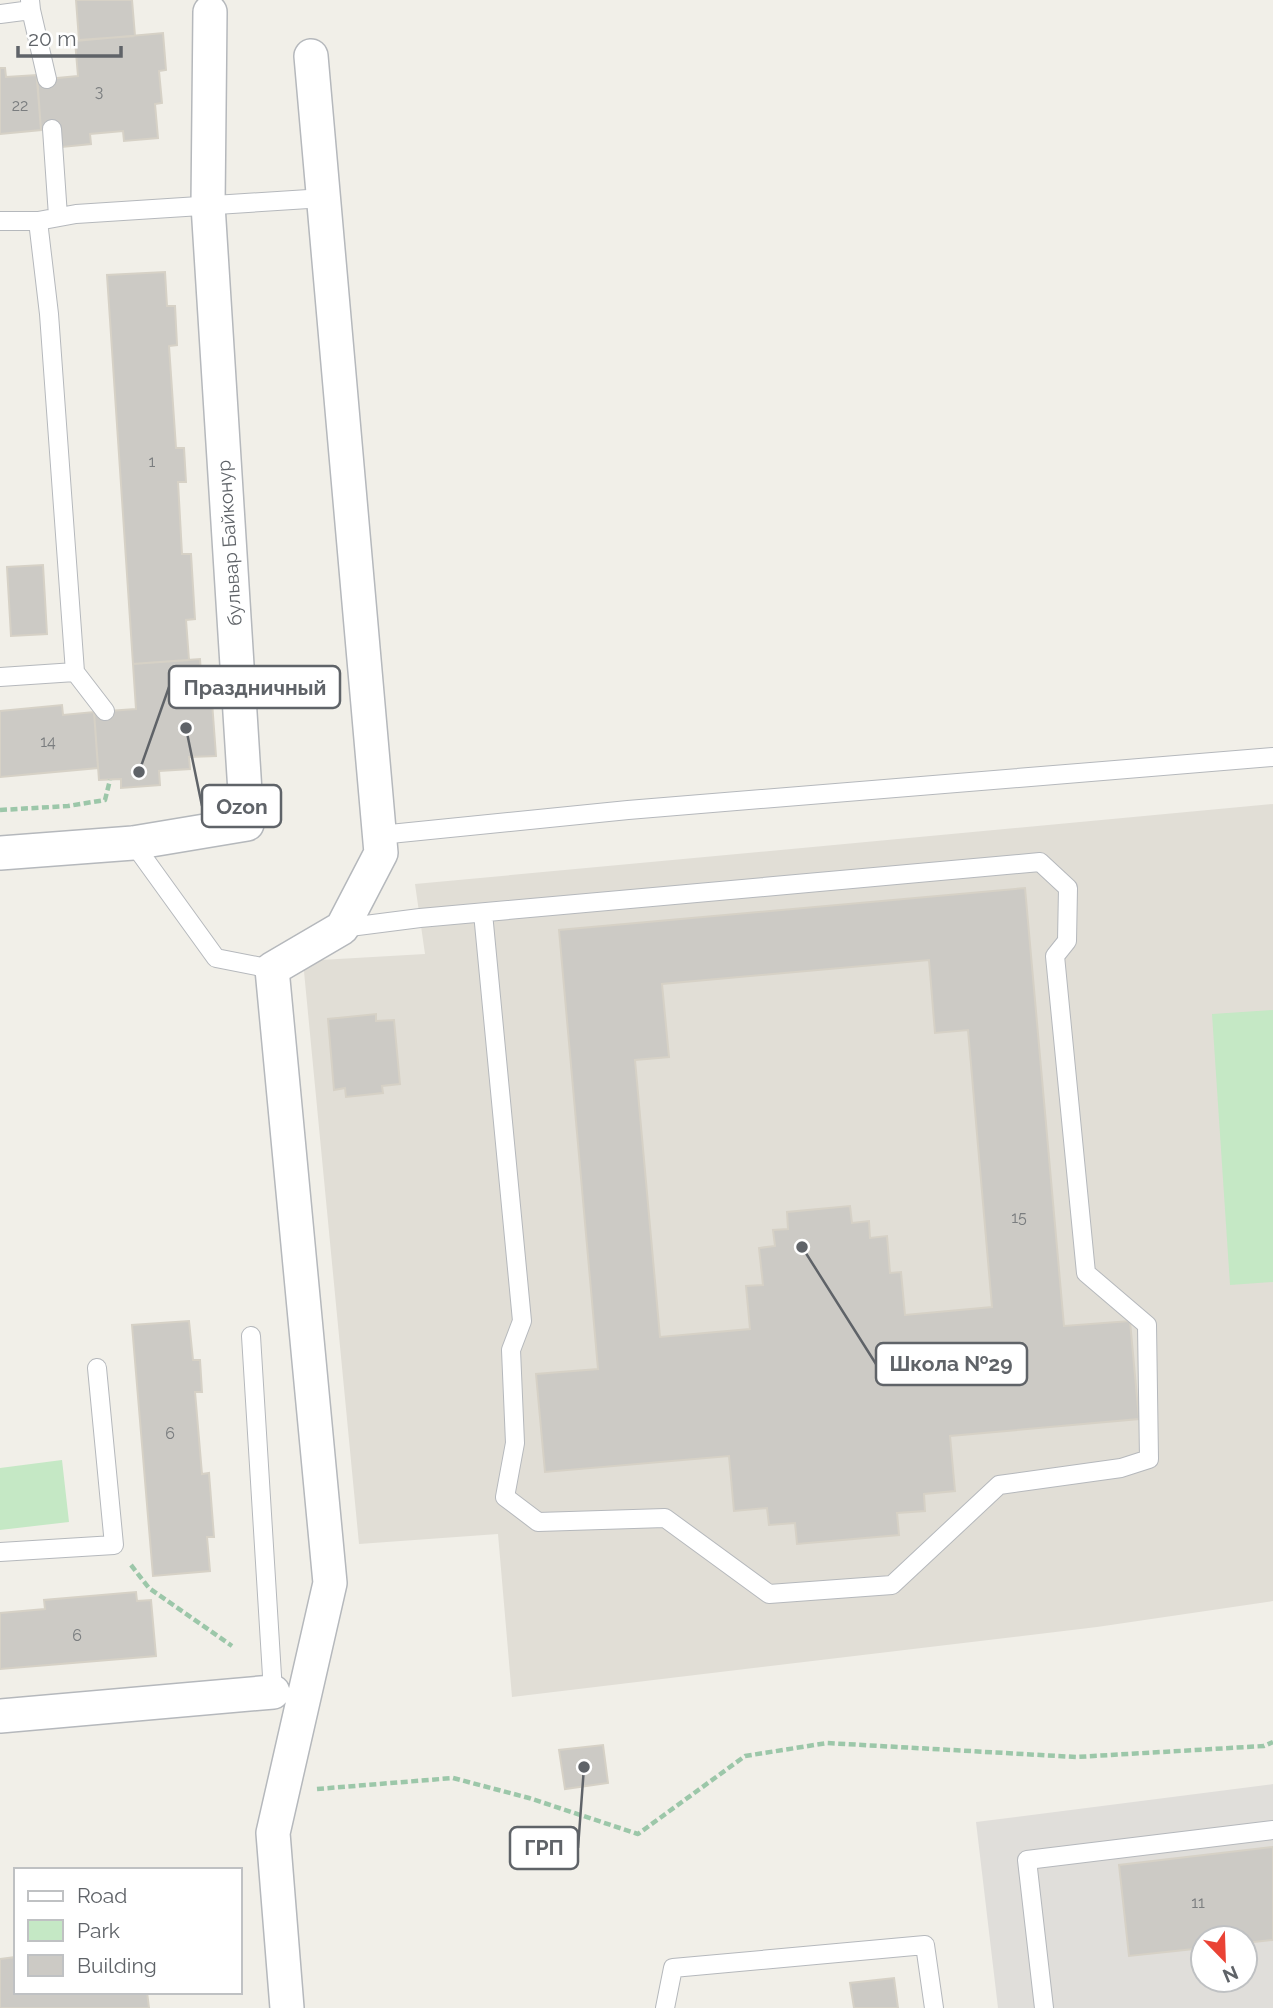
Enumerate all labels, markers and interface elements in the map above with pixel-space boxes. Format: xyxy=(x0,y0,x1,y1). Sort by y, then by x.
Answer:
scale bar xyxy=(18,14,121,58)
text: 20 m xyxy=(28,26,76,51)
house number: 3 xyxy=(95,82,103,101)
house number: 22 xyxy=(12,96,28,115)
house number: 1 xyxy=(149,452,156,471)
street label: бульвар Байконур xyxy=(212,459,246,627)
callout: Праздничный xyxy=(169,666,340,708)
text: Праздничный xyxy=(184,675,326,700)
house number: 14 xyxy=(40,732,56,751)
callout: Ozon xyxy=(202,785,281,827)
text: Ozon xyxy=(216,794,268,819)
house number: 15 xyxy=(1011,1208,1027,1227)
callout: Школа №29 xyxy=(876,1343,1027,1385)
text: Школа №29 xyxy=(889,1351,1013,1376)
house number: 6 xyxy=(165,1424,175,1443)
house number: 6 xyxy=(72,1626,82,1645)
callout: ГРП xyxy=(510,1827,578,1869)
text: ГРП xyxy=(524,1835,564,1860)
legend xyxy=(14,1868,242,1994)
text: Road xyxy=(77,1883,127,1908)
house number: 11 xyxy=(1191,1893,1205,1912)
text: Park xyxy=(77,1918,120,1943)
north arrow xyxy=(1189,1924,1259,1994)
text: Building xyxy=(77,1953,157,1978)
text: N xyxy=(1220,1962,1242,1988)

